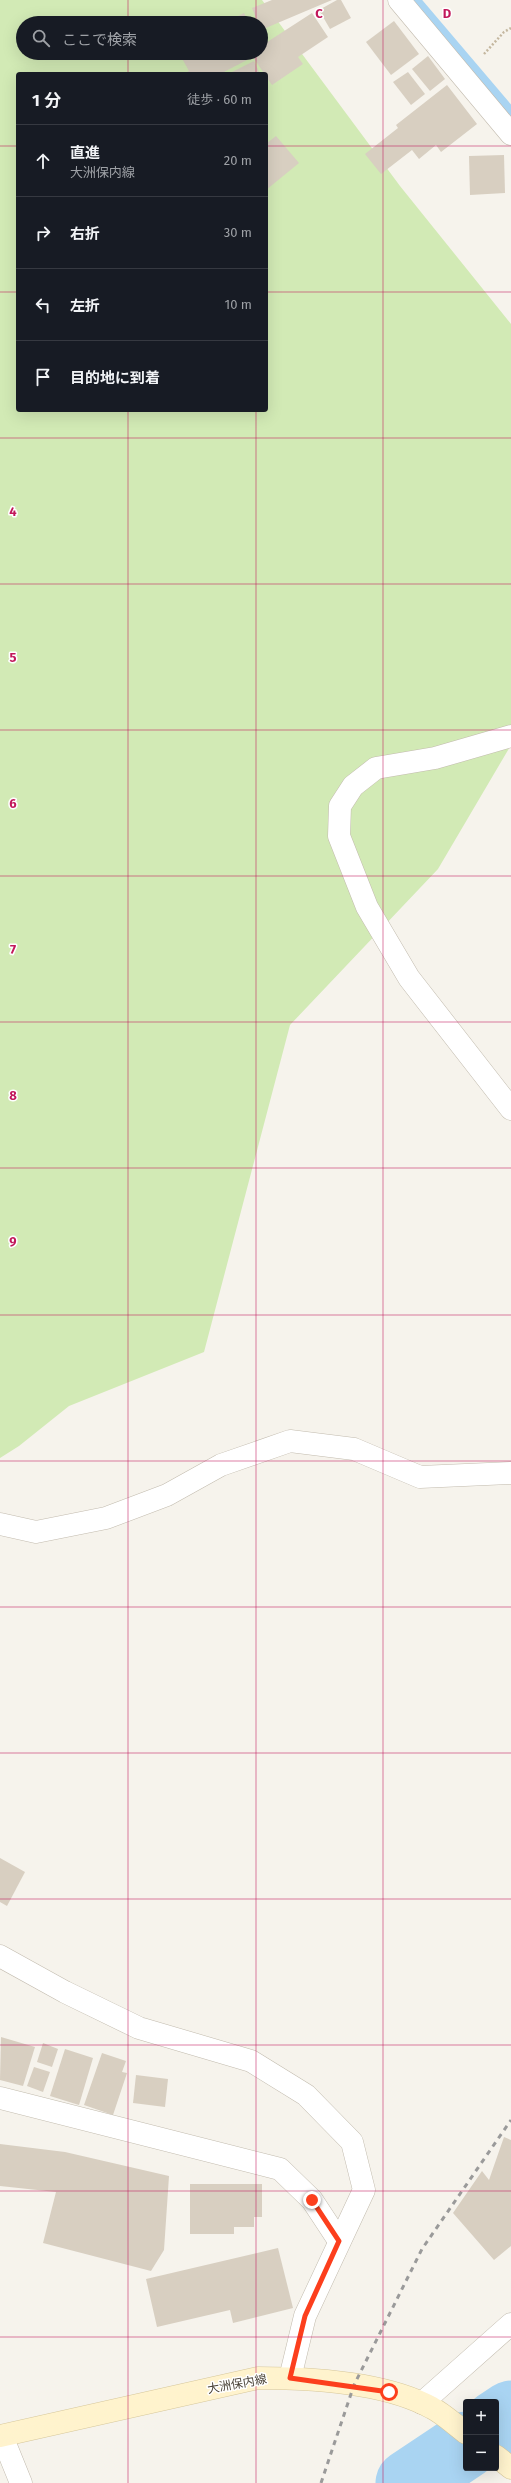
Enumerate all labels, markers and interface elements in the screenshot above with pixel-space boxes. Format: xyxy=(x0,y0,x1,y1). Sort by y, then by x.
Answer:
text: C xyxy=(315,6,323,21)
text: D xyxy=(443,6,452,21)
search box xyxy=(16,16,268,60)
icon: search xyxy=(30,27,52,49)
text: ここで検索 xyxy=(62,31,137,49)
text: 1 分 xyxy=(32,90,61,111)
text: 徒歩 · 60 m xyxy=(187,92,252,107)
text: 直進 xyxy=(70,144,100,162)
icon: ahead xyxy=(32,150,54,172)
text: 20 m xyxy=(224,153,252,168)
text: 大洲保内線 xyxy=(70,165,135,180)
icon: right xyxy=(32,222,54,244)
text: 右折 xyxy=(70,225,100,243)
text: 30 m xyxy=(224,225,252,240)
icon: left xyxy=(32,294,54,316)
text: 左折 xyxy=(70,297,100,315)
text: 10 m xyxy=(225,297,252,312)
icon: arrive xyxy=(32,366,54,388)
text: 目的地に到着 xyxy=(70,369,160,387)
text: 4 xyxy=(9,504,17,519)
text: 5 xyxy=(10,650,17,665)
text: 6 xyxy=(9,796,17,811)
text: 7 xyxy=(10,942,16,957)
text: 8 xyxy=(9,1088,17,1103)
text: 9 xyxy=(9,1234,17,1249)
route end xyxy=(303,2191,321,2209)
street label: 大洲保内線 xyxy=(206,2372,268,2396)
route start xyxy=(380,2383,398,2401)
map controls xyxy=(463,2399,499,2471)
button: + xyxy=(463,2399,499,2435)
button: − xyxy=(463,2435,499,2471)

